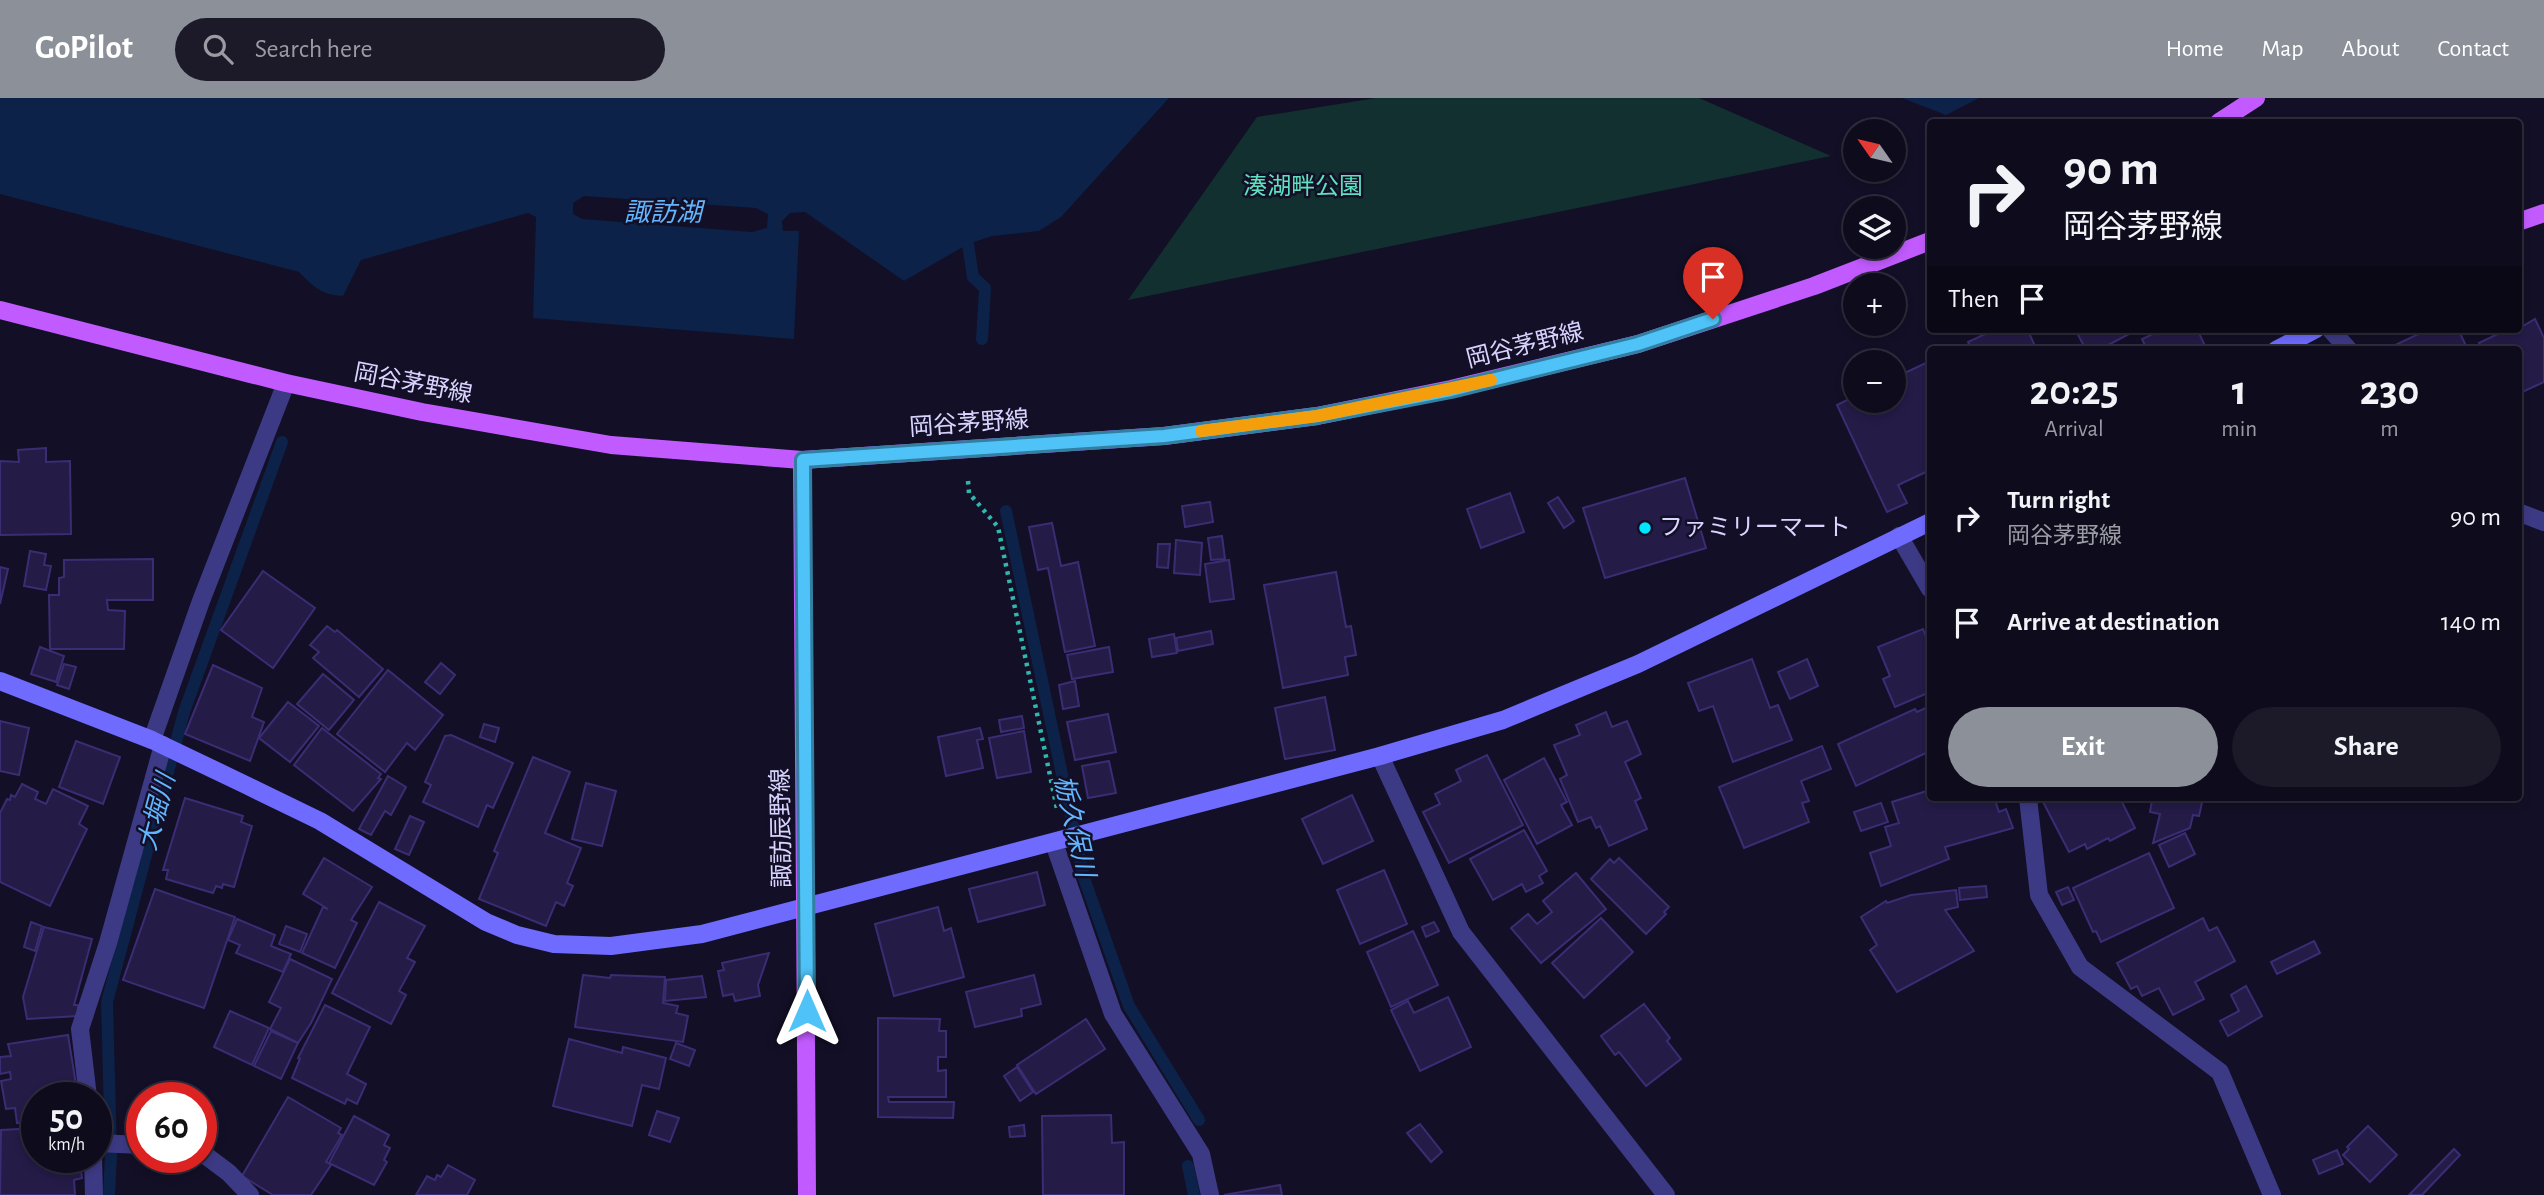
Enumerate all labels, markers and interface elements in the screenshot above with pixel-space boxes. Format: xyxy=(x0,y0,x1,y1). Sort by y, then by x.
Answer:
search box xyxy=(175,18,665,81)
icon: search xyxy=(199,30,237,68)
text: GoPilot xyxy=(35,32,133,65)
text: Search here xyxy=(255,36,372,62)
text: Home xyxy=(2166,37,2224,61)
text: Map xyxy=(2262,37,2304,61)
text: About xyxy=(2342,37,2399,61)
text: Contact xyxy=(2437,37,2509,61)
north arrow xyxy=(1843,119,1906,182)
map controls xyxy=(1843,119,1906,413)
text: 90 m xyxy=(2063,145,2159,194)
icon: right xyxy=(1948,147,2039,238)
park label: 湊湖畔公園 xyxy=(1243,173,1363,199)
button: layers xyxy=(1843,196,1906,259)
water label: 諏訪湖 xyxy=(624,199,706,226)
text: 岡谷茅野線 xyxy=(2063,211,2223,243)
pin xyxy=(1683,247,1743,319)
icon: arrive xyxy=(1694,258,1732,296)
button: + xyxy=(1843,273,1906,336)
icon: arrive xyxy=(2013,280,2051,318)
text: Then xyxy=(1948,286,1999,312)
street label: 岡谷茅野線 xyxy=(1463,318,1586,372)
button: − xyxy=(1843,350,1906,413)
street label: 岡谷茅野線 xyxy=(352,359,475,407)
text: 20:25 xyxy=(2030,370,2119,412)
text: 1 xyxy=(2232,370,2247,412)
text: 230 xyxy=(2360,370,2419,412)
street label: 岡谷茅野線 xyxy=(908,406,1030,440)
text: Arrival xyxy=(2045,418,2104,441)
text: min xyxy=(2221,418,2257,441)
text: m xyxy=(2380,418,2399,441)
text: Turn right xyxy=(2007,487,2110,513)
icon: right xyxy=(1948,499,1986,537)
text: 90 m xyxy=(2450,504,2501,530)
place label: ファミリーマート xyxy=(1659,516,1851,540)
marker: ファミリーマート xyxy=(1637,520,1653,536)
text: 岡谷茅野線 xyxy=(2007,525,2122,548)
icon: arrive xyxy=(1948,604,1986,642)
text: Arrive at destination xyxy=(2007,609,2220,635)
text: 140 m xyxy=(2441,609,2501,635)
button: Exit xyxy=(1948,707,2218,787)
button: Share xyxy=(2232,707,2501,787)
water label: 大堀川 xyxy=(133,768,180,853)
street label: 諏訪辰野線 xyxy=(767,768,795,888)
water label: 栃久保川 xyxy=(1050,772,1100,883)
position arrow xyxy=(770,974,844,1048)
speed limit sign: 60 xyxy=(126,1082,217,1173)
text: 50 xyxy=(50,1101,83,1136)
text: km/h xyxy=(48,1136,85,1154)

